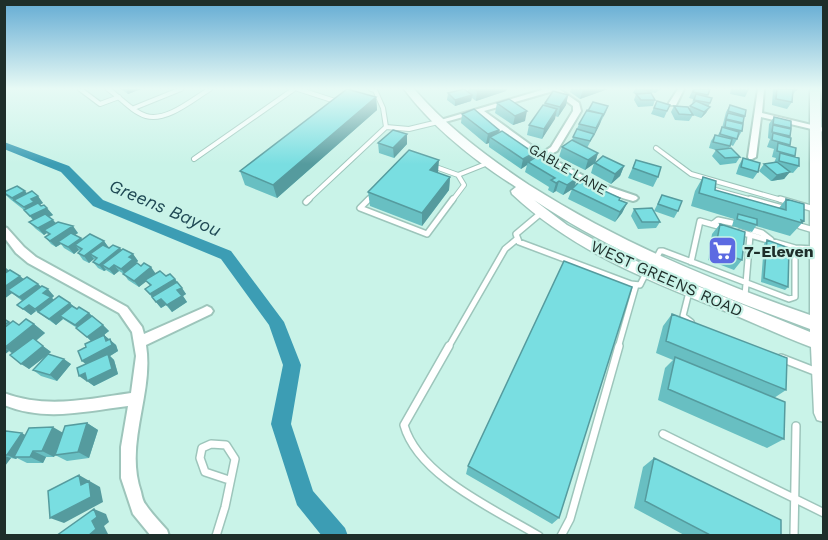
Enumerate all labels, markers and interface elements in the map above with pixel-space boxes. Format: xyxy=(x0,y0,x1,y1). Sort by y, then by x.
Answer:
street label: GABLE LANE xyxy=(526,140,610,198)
water label: Greens Bayou xyxy=(106,175,224,241)
supermarket icon: 7-Eleven xyxy=(707,235,739,267)
street label: WEST GREENS ROAD xyxy=(588,236,746,321)
place label: 7-Eleven xyxy=(744,242,814,261)

